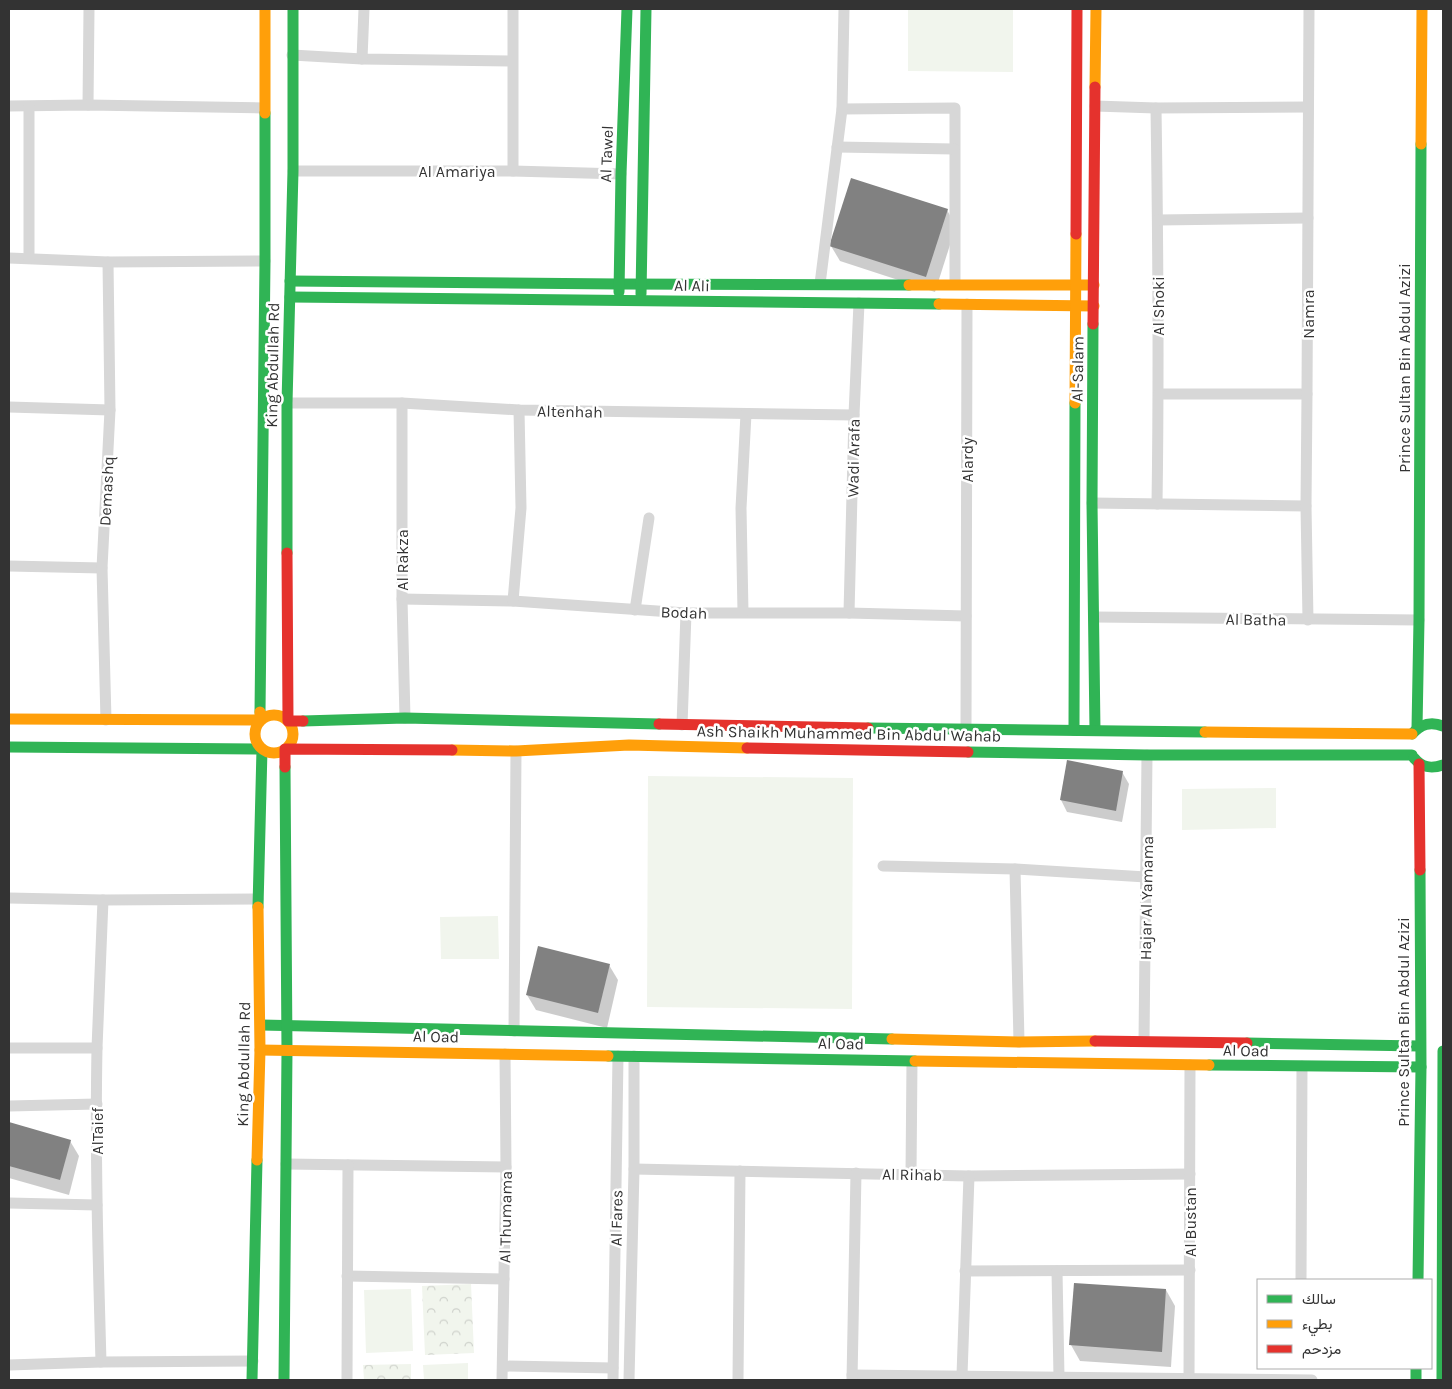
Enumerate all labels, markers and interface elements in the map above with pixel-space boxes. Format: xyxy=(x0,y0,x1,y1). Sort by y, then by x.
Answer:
street label: Al Tawel xyxy=(596,125,617,183)
street label: Al Amariya xyxy=(418,162,496,181)
street label: Prince Sultan Bin Abdul Azizi xyxy=(1395,263,1414,473)
street label: Al Ali xyxy=(674,276,710,295)
street label: Al Shoki xyxy=(1149,276,1168,336)
street label: Namra xyxy=(1299,289,1318,339)
street label: King Abdullah Rd xyxy=(262,302,283,428)
street label: Al-Salam xyxy=(1067,336,1088,402)
street label: Altenhah xyxy=(537,401,603,422)
street label: Wadi Arafa xyxy=(843,418,864,498)
street label: Alardy xyxy=(958,437,977,483)
street label: Demashq xyxy=(95,456,118,526)
street label: Al Rakza xyxy=(393,529,412,591)
street label: Bodah xyxy=(660,602,708,623)
street label: Al Batha xyxy=(1225,609,1287,630)
street label: Ash Shaikh Muhammed Bin Abdul Wahab xyxy=(697,721,1001,746)
street label: Hajar Al Yamama xyxy=(1136,836,1157,960)
street label: Prince Sultan Bin Abdul Azizi xyxy=(1394,917,1413,1127)
street label: King Abdullah Rd xyxy=(233,1001,254,1127)
street label: Al Oad xyxy=(413,1027,459,1046)
street label: Al Oad xyxy=(818,1034,864,1053)
street label: Al Oad xyxy=(1223,1041,1269,1060)
street label: AlTaief xyxy=(88,1107,107,1155)
street label: Al Rihab xyxy=(882,1164,942,1185)
street label: Al Thumama xyxy=(495,1171,516,1263)
street label: Al Bustan xyxy=(1181,1187,1200,1257)
street label: Al Fares xyxy=(607,1190,626,1247)
legend xyxy=(1257,1279,1432,1369)
text: سالك xyxy=(1302,1290,1336,1308)
text: بطيء xyxy=(1302,1315,1332,1337)
text: مزدحم xyxy=(1302,1340,1341,1359)

